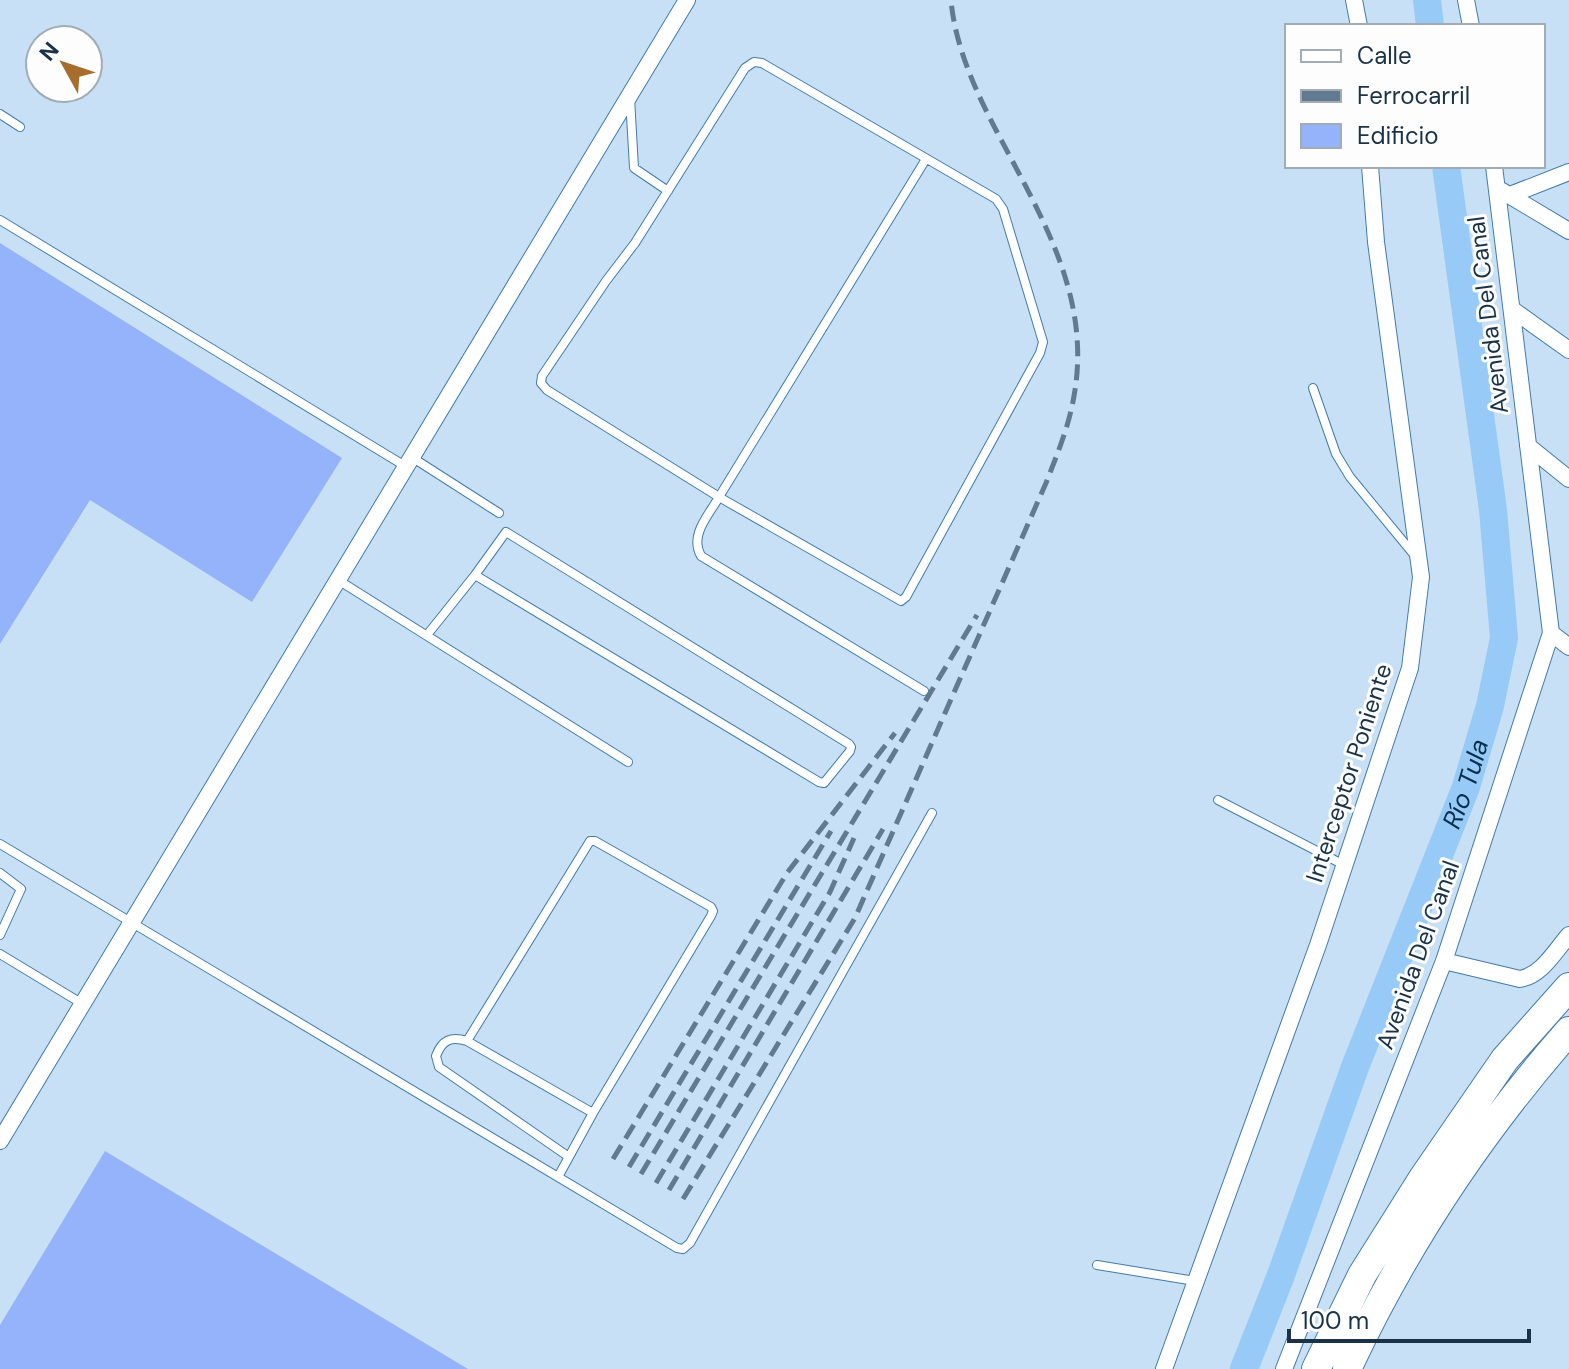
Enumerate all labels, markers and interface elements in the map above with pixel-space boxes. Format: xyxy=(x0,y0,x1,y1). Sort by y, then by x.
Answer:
north arrow xyxy=(24,24,104,104)
legend xyxy=(1285,24,1545,168)
text: N xyxy=(33,36,65,67)
text: Calle xyxy=(1357,40,1412,71)
text: Ferrocarril xyxy=(1357,80,1470,111)
text: Edificio xyxy=(1357,120,1439,151)
street label: Avenida Del Canal xyxy=(1460,215,1515,416)
street label: Interceptor Poniente xyxy=(1299,660,1399,886)
water label: Río Tula xyxy=(1434,735,1496,834)
street label: Avenida Del Canal xyxy=(1369,856,1466,1054)
scale bar xyxy=(1289,1293,1529,1343)
text: 100 m xyxy=(1301,1305,1369,1336)

